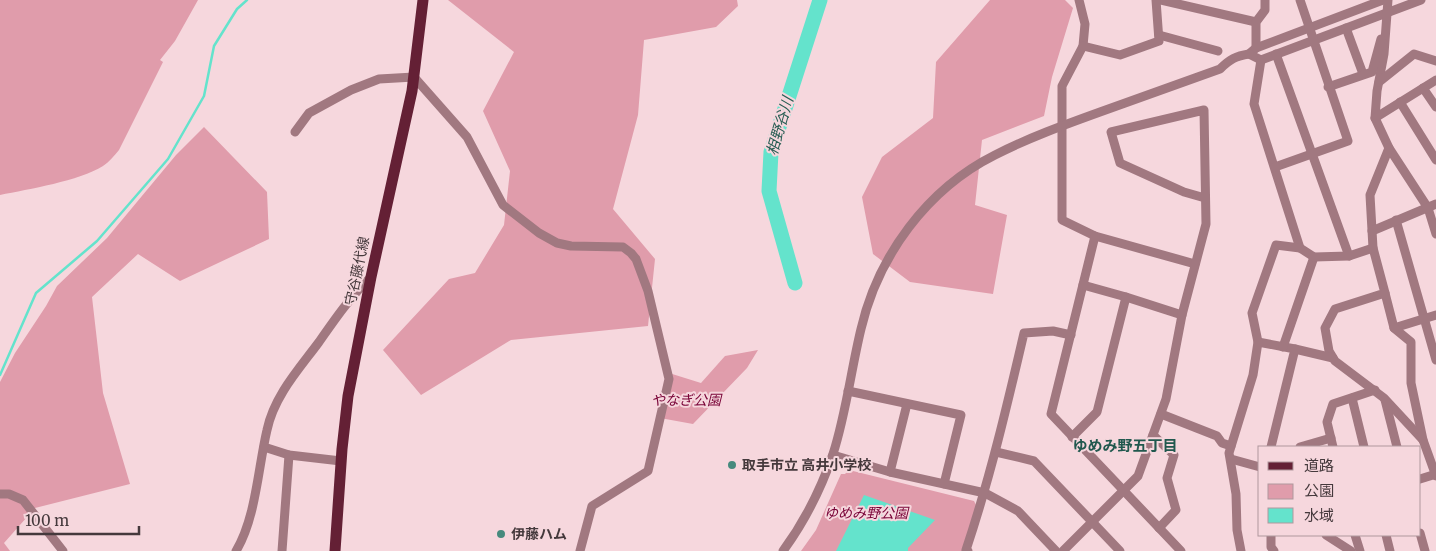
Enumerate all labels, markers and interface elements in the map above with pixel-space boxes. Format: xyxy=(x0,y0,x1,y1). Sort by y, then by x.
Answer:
water label: 相野谷川 xyxy=(762,92,797,157)
street label: 守谷藤代線 xyxy=(341,235,373,307)
park label: やなぎ公園 xyxy=(651,391,723,409)
district label: ゆめみ野五丁目 xyxy=(1072,436,1178,455)
legend xyxy=(1258,446,1421,536)
place label: 取手市立 高井小学校 xyxy=(742,456,871,474)
text: 道路 xyxy=(1304,456,1334,475)
marker: 取手市立 高井小学校 xyxy=(726,459,738,471)
text: 公園 xyxy=(1304,481,1334,500)
scale bar xyxy=(18,504,139,536)
park label: ゆめみ野公園 xyxy=(824,504,910,522)
text: 水域 xyxy=(1304,506,1334,525)
text: 100 m xyxy=(25,511,69,530)
place label: 伊藤ハム xyxy=(511,525,567,543)
marker: 伊藤ハム xyxy=(495,528,507,540)

